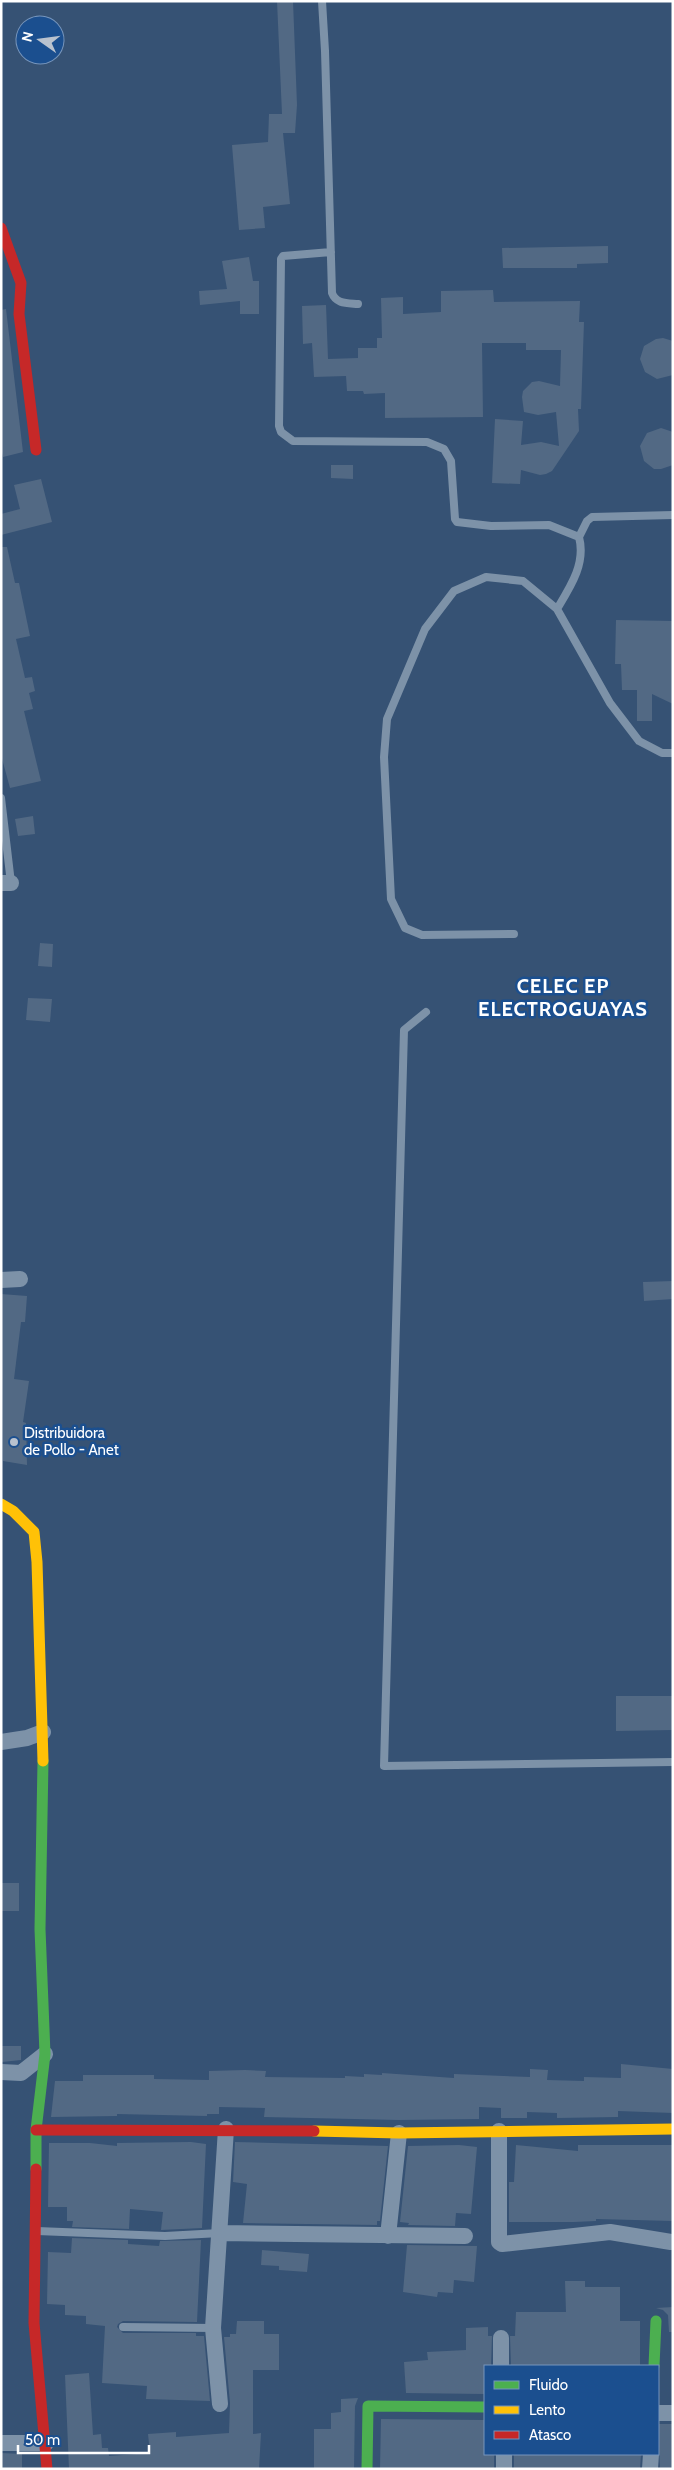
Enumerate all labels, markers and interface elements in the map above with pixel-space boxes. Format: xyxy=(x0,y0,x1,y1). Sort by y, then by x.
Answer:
north arrow xyxy=(15,15,65,65)
text: N xyxy=(17,30,37,44)
district label: CELEC EP ELECTROGUAYAS xyxy=(478,974,648,1021)
place label: Distribuidora de Pollo - Anet xyxy=(24,1424,119,1459)
marker: Distribuidora de Pollo - Anet xyxy=(8,1436,20,1448)
legend xyxy=(484,2365,659,2455)
text: Fluido xyxy=(529,2376,568,2394)
text: Lento xyxy=(529,2401,566,2419)
scale bar xyxy=(18,2422,149,2454)
text: Atasco xyxy=(529,2426,571,2444)
text: 50 m xyxy=(25,2431,60,2449)

